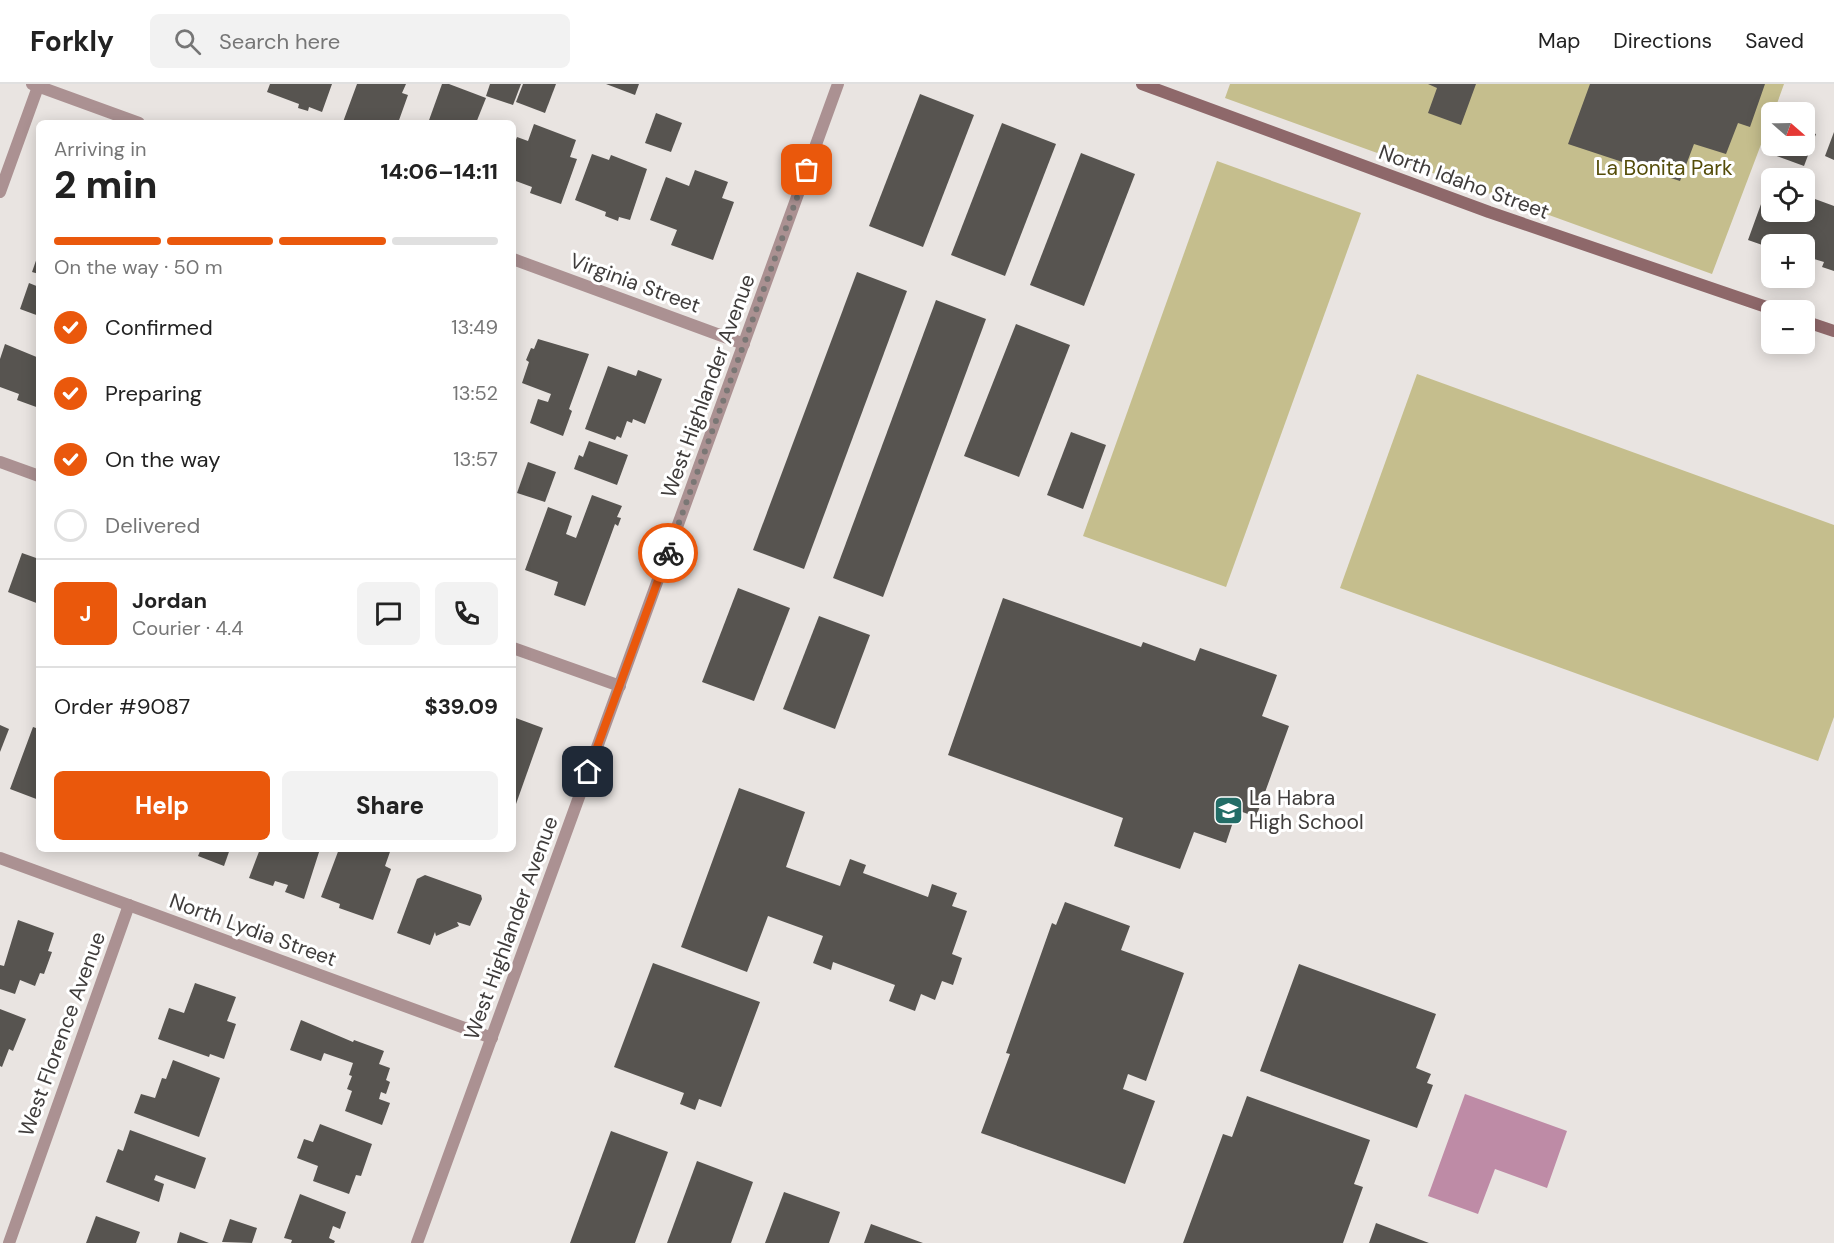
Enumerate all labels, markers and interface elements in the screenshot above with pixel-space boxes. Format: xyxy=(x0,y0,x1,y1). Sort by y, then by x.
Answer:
search box xyxy=(150,14,570,68)
text: Forkly xyxy=(30,23,114,60)
icon: search xyxy=(171,25,204,58)
text: Search here xyxy=(219,27,340,56)
text: Map xyxy=(1538,27,1580,55)
text: Directions xyxy=(1613,27,1712,55)
text: Saved xyxy=(1745,27,1804,55)
north arrow xyxy=(1761,102,1815,156)
map controls xyxy=(1761,102,1815,354)
text: Arriving in xyxy=(54,136,146,162)
street label: North Idaho Street xyxy=(1375,138,1553,226)
pin xyxy=(781,144,832,195)
icon: bag xyxy=(790,153,823,186)
park label: La Bonita Park xyxy=(1595,154,1733,182)
text: 14:06–14:11 xyxy=(380,157,498,186)
text: 2 min xyxy=(54,159,158,210)
button: locate xyxy=(1761,168,1815,222)
button: + xyxy=(1761,234,1815,288)
street label: Virginia Street xyxy=(566,246,704,320)
text: On the way · 50 m xyxy=(54,254,223,280)
street label: West Highlander Avenue xyxy=(654,270,762,502)
button: − xyxy=(1761,300,1815,354)
icon: check xyxy=(54,311,87,344)
text: Confirmed xyxy=(105,313,213,342)
text: 13:49 xyxy=(451,314,498,340)
icon: check xyxy=(54,377,87,410)
text: Preparing xyxy=(105,379,202,408)
text: 13:52 xyxy=(453,380,498,406)
icon: check xyxy=(54,443,87,476)
text: On the way xyxy=(105,445,220,474)
text: 13:57 xyxy=(453,446,498,472)
text: Delivered xyxy=(105,511,200,540)
courier xyxy=(638,523,698,583)
icon: bike xyxy=(652,537,685,570)
button: chat xyxy=(357,582,420,645)
button: phone xyxy=(435,582,498,645)
text: Jordan xyxy=(132,586,207,615)
text: J xyxy=(80,599,91,628)
text: Courier · 4.4 xyxy=(132,615,243,641)
text: Order #9087 xyxy=(54,692,190,721)
text: $39.09 xyxy=(425,692,498,721)
pin xyxy=(562,746,613,797)
icon: home xyxy=(571,755,604,788)
button: Help xyxy=(54,771,270,840)
button: Share xyxy=(282,771,498,840)
place label: La Habra High School xyxy=(1249,784,1364,836)
school or university icon: La Habra High School xyxy=(1212,794,1244,826)
street label: West Highlander Avenue xyxy=(457,812,565,1044)
street label: North Lydia Street xyxy=(166,887,340,973)
street label: West Florence Avenue xyxy=(12,928,112,1140)

